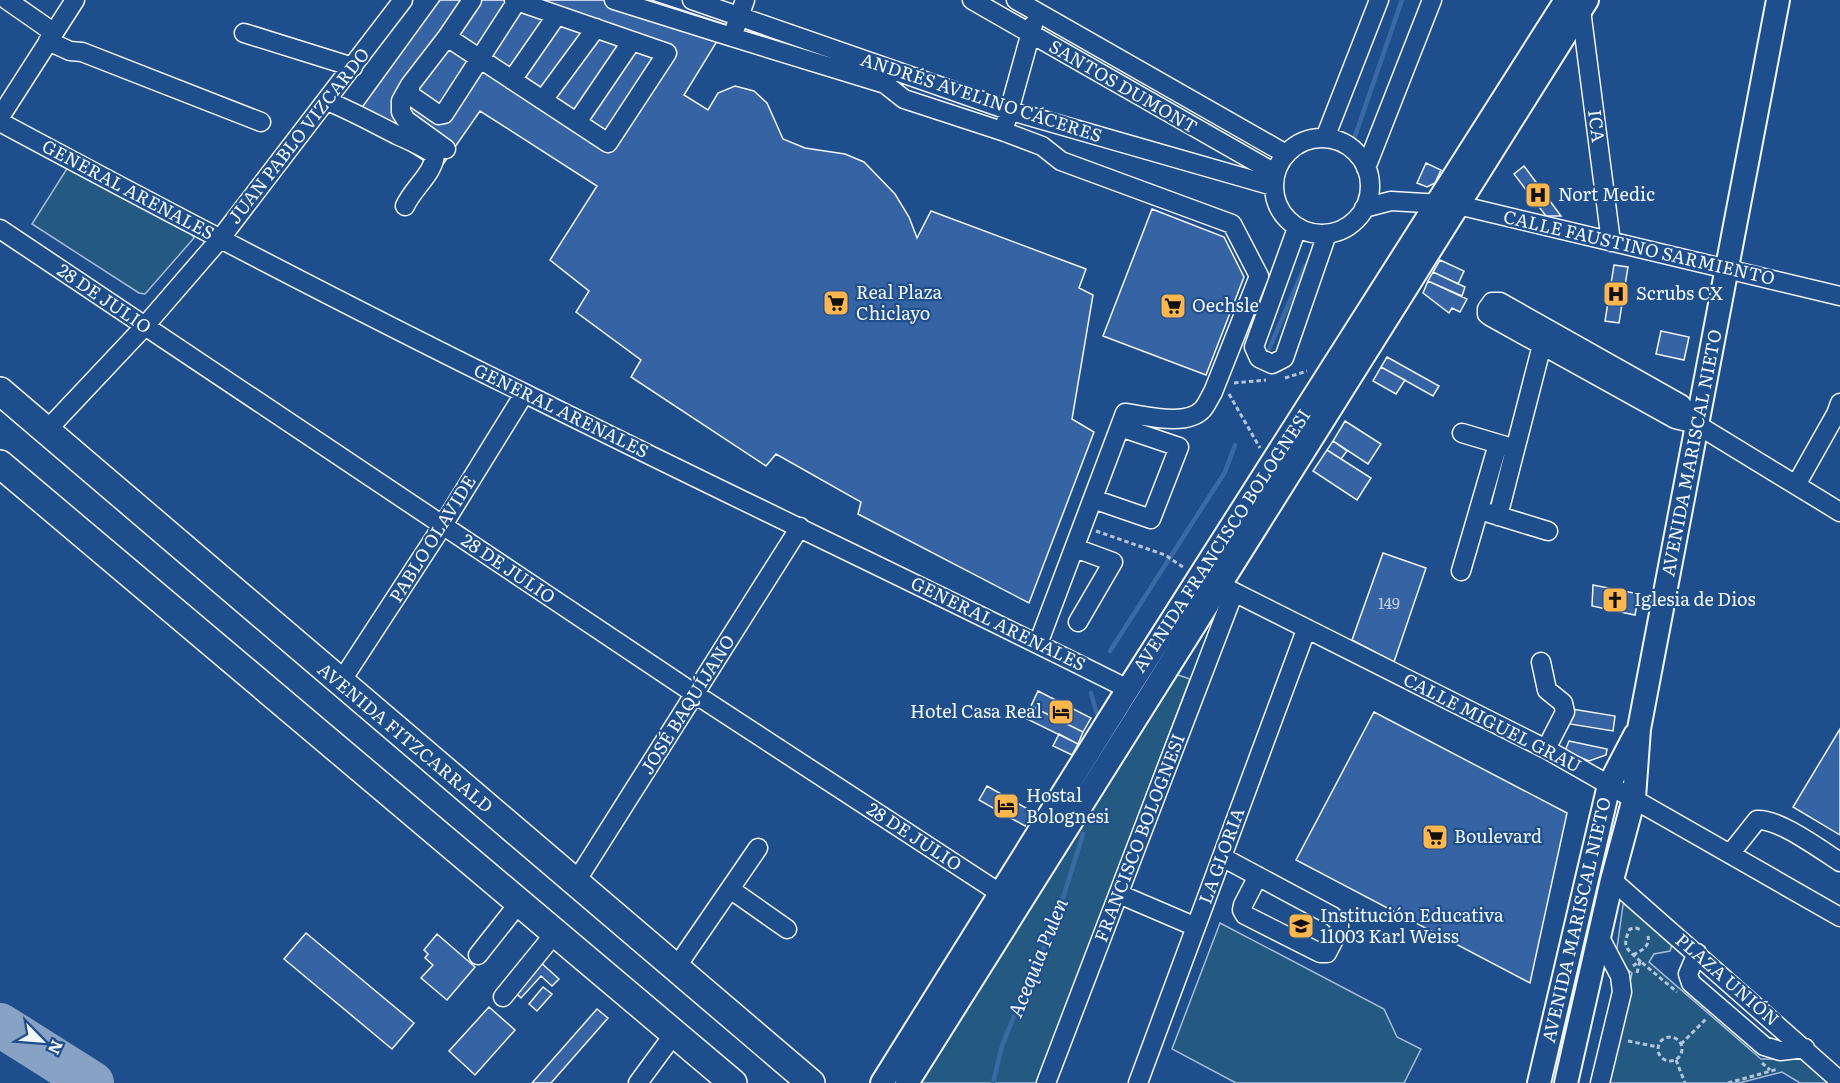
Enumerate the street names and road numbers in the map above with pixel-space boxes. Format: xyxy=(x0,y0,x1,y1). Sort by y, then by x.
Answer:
street label: SANTOS DUMONT xyxy=(1044,32,1203,139)
street label: JUAN PABLO VIZCARDO xyxy=(220,41,375,229)
street label: ANDRÉS AVELINO CÁCERES xyxy=(857,45,1106,148)
street label: ICA xyxy=(1582,108,1613,144)
street label: GENERAL ARENALES xyxy=(38,132,220,246)
street label: CALLE FAUSTINO SARMIENTO xyxy=(1501,202,1778,291)
street label: 28 DE JULIO xyxy=(52,256,157,339)
street label: AVENIDA MARISCAL NIETO xyxy=(1653,327,1728,579)
street label: GENERAL ARENALES xyxy=(470,356,654,464)
street label: AVENIDA FRANCISCO BOLOGNESI xyxy=(1125,403,1316,677)
street label: PABLO OLAVIDE xyxy=(382,469,482,607)
street label: 28 DE JULIO xyxy=(456,526,561,609)
street label: GENERAL ARENALES xyxy=(907,569,1091,677)
street label: JOSÉ BAQUÍJANO xyxy=(633,629,741,779)
street label: AVENIDA FITZCARRALD xyxy=(312,655,499,818)
street label: CALLE MIGUEL GRAU xyxy=(1399,665,1586,778)
street label: FRANCISCO BOLOGNESI xyxy=(1086,729,1191,946)
street label: AVENIDA MARISCAL NIETO xyxy=(1534,794,1617,1045)
street label: 28 DE JULIO xyxy=(862,795,968,877)
street label: LA GLORIA xyxy=(1191,804,1250,907)
street label: PLAZA UNIÓN xyxy=(1670,926,1786,1032)

